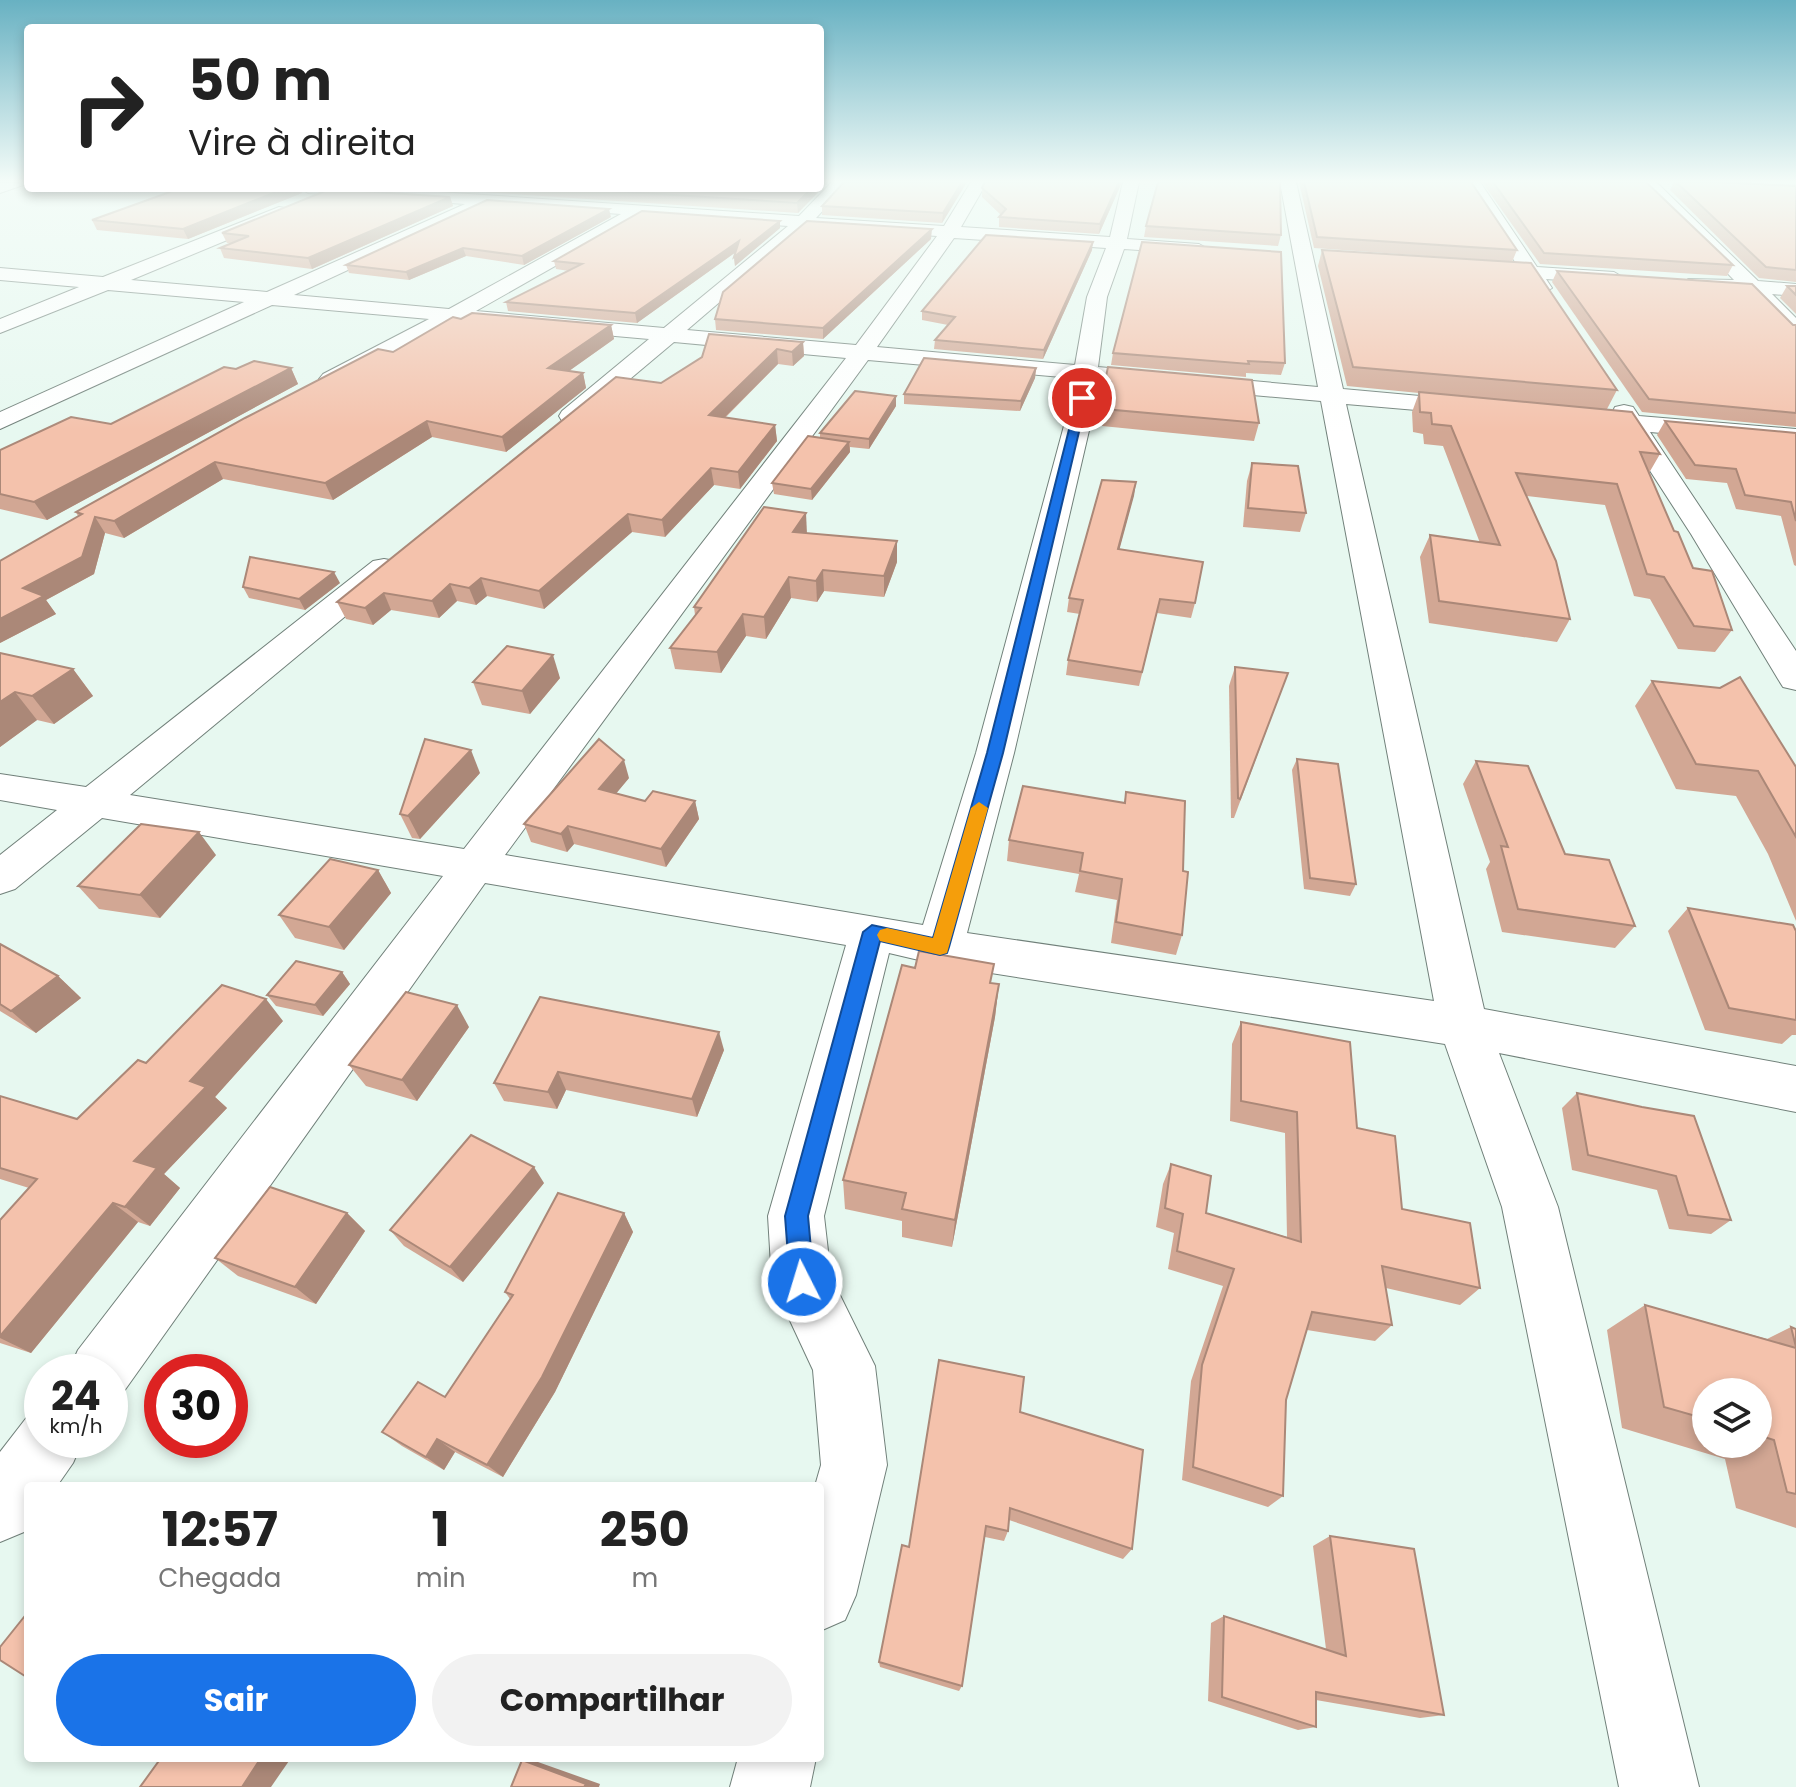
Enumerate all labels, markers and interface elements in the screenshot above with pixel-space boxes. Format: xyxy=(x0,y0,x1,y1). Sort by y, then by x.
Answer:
text: 50 m xyxy=(188,41,332,120)
icon: right xyxy=(56,56,160,160)
text: Vire à direita xyxy=(188,117,416,168)
pin xyxy=(1048,364,1116,432)
icon: arrive xyxy=(1060,376,1104,420)
position arrow xyxy=(760,1240,844,1324)
speed limit sign: 30 xyxy=(144,1354,248,1458)
text: 24 xyxy=(51,1368,101,1424)
map controls xyxy=(1692,1378,1772,1458)
button: layers xyxy=(1692,1378,1772,1458)
text: km/h xyxy=(49,1412,103,1440)
text: 12:57 xyxy=(162,1496,278,1563)
text: 1 xyxy=(432,1496,450,1563)
text: 250 xyxy=(600,1496,690,1563)
text: Chegada xyxy=(158,1560,281,1596)
text: min xyxy=(416,1560,466,1596)
text: m xyxy=(631,1560,658,1596)
button: Sair xyxy=(56,1654,416,1746)
button: Compartilhar xyxy=(432,1654,792,1746)

